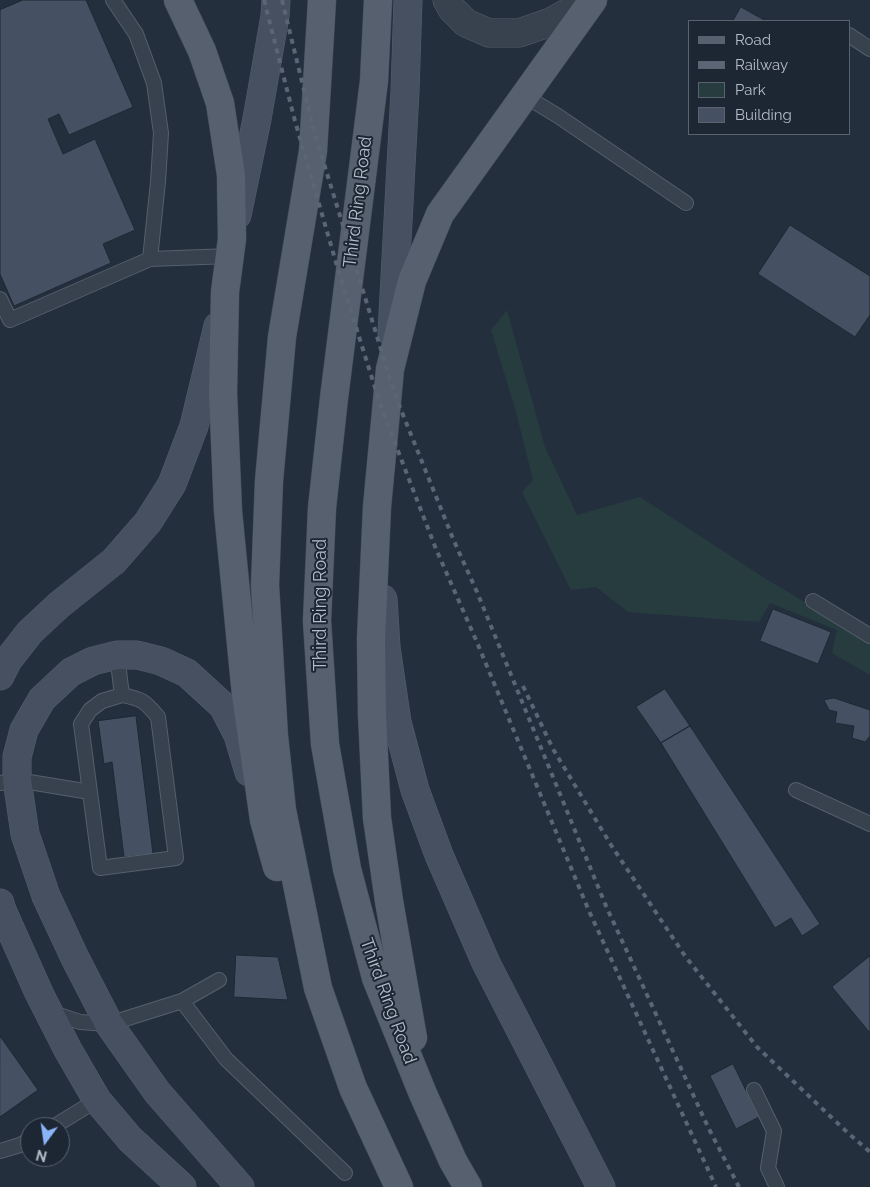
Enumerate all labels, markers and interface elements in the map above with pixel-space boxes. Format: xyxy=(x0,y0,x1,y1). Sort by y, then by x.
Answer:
legend xyxy=(688,20,850,135)
text: Road xyxy=(735,31,771,49)
text: Railway xyxy=(735,56,788,74)
text: Park xyxy=(735,81,766,99)
text: Building xyxy=(735,106,792,124)
street label: Third Ring Road xyxy=(339,135,377,269)
street label: Third Ring Road xyxy=(310,539,332,671)
street label: Third Ring Road xyxy=(355,935,421,1067)
north arrow xyxy=(20,1117,70,1167)
text: N xyxy=(34,1147,49,1165)

